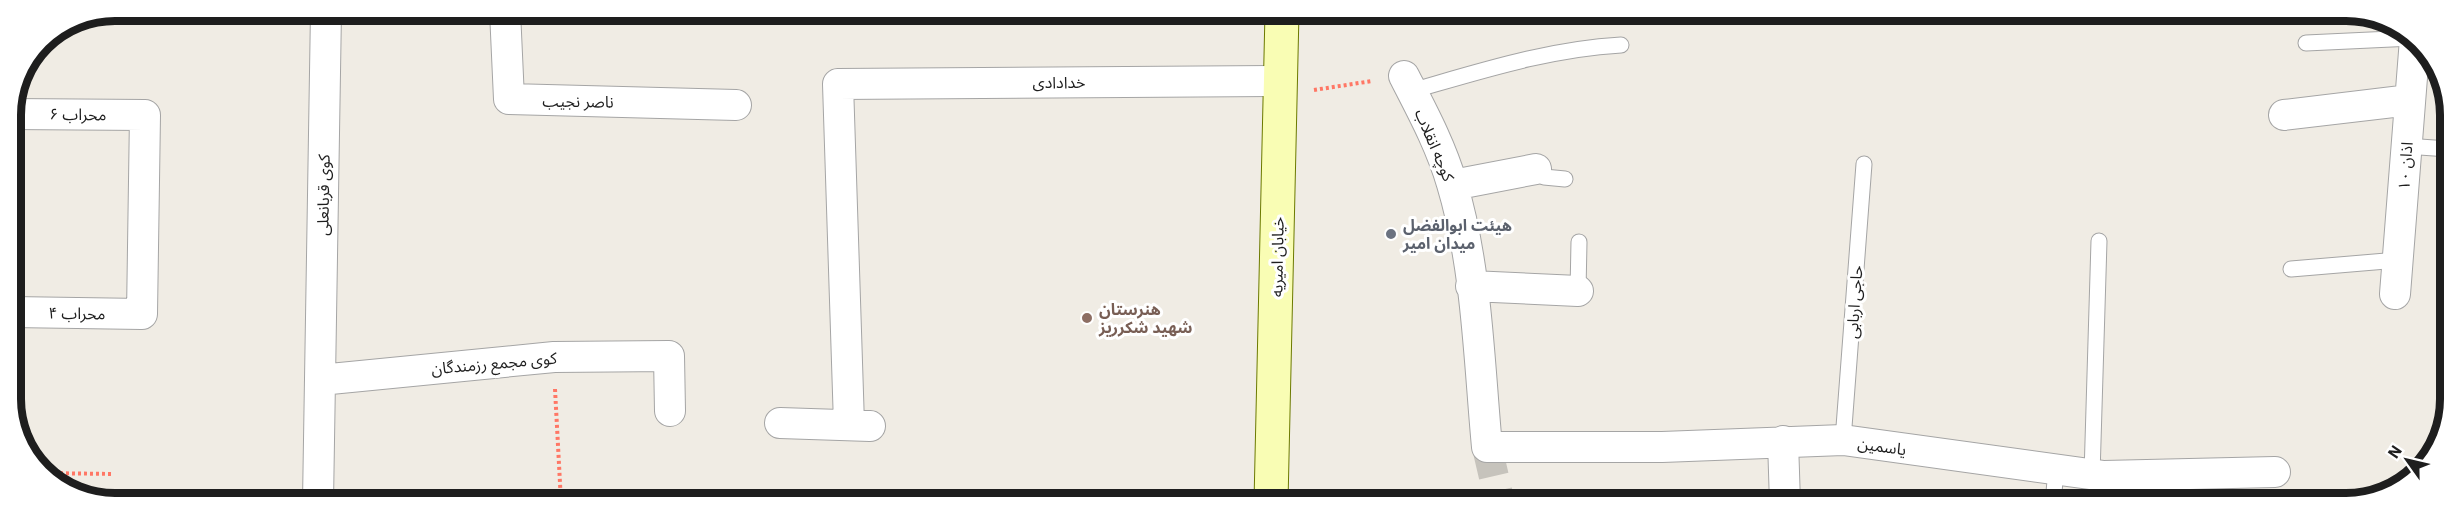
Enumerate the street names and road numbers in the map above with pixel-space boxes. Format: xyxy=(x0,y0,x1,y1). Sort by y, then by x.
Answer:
street label: خدادادی xyxy=(1033,72,1085,92)
street label: ناصر نجیب xyxy=(542,90,614,112)
street label: محراب ۶ xyxy=(49,104,107,124)
street label: کوچه انقلاب xyxy=(1410,106,1459,185)
street label: اذان ۱۰ xyxy=(2393,141,2417,191)
street label: کوی قربانعلی xyxy=(312,154,334,236)
street label: خیابان امیریه xyxy=(1266,217,1288,297)
street label: حاجی اربابی xyxy=(1841,265,1867,339)
street label: محراب ۴ xyxy=(48,303,106,323)
street label: کوی مجمع رزمندگان xyxy=(430,348,558,381)
street label: یاسمین xyxy=(1856,433,1908,459)

